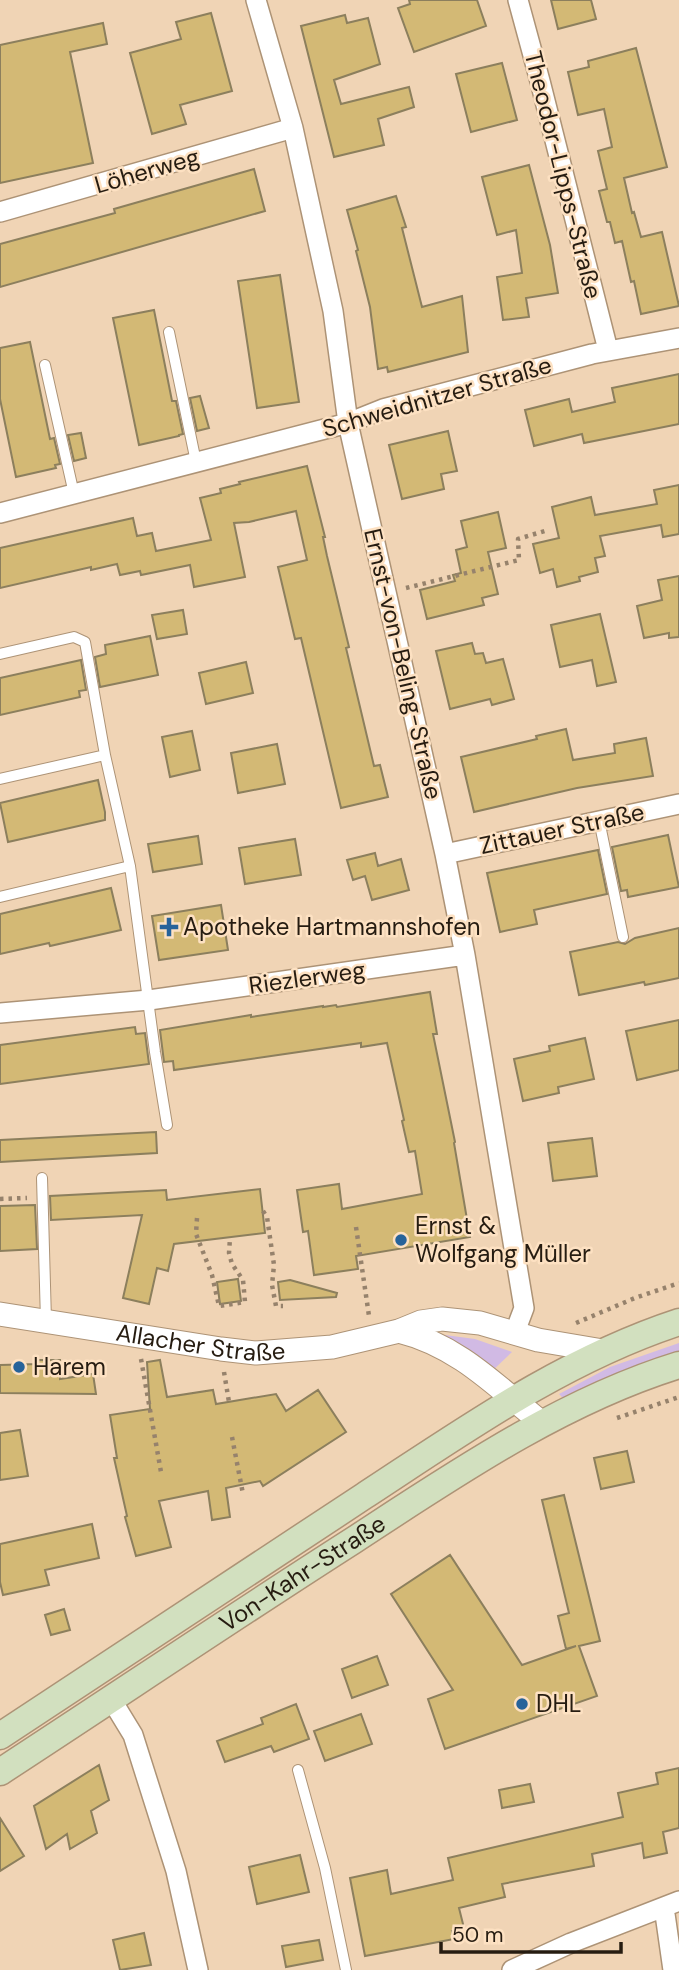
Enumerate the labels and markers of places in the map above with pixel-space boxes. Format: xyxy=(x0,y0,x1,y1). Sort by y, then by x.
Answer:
place label: Apotheke Hartmannshofen xyxy=(183,911,481,942)
marker: Apotheke Hartmannshofen xyxy=(161,919,177,935)
place label: Ernst & Wolfgang Müller xyxy=(415,1210,591,1269)
marker: Ernst & Wolfgang Müller xyxy=(393,1232,409,1248)
place label: Harem xyxy=(33,1351,106,1382)
marker: Harem xyxy=(11,1359,27,1375)
place label: DHL xyxy=(536,1688,582,1719)
marker: DHL xyxy=(514,1696,530,1712)

